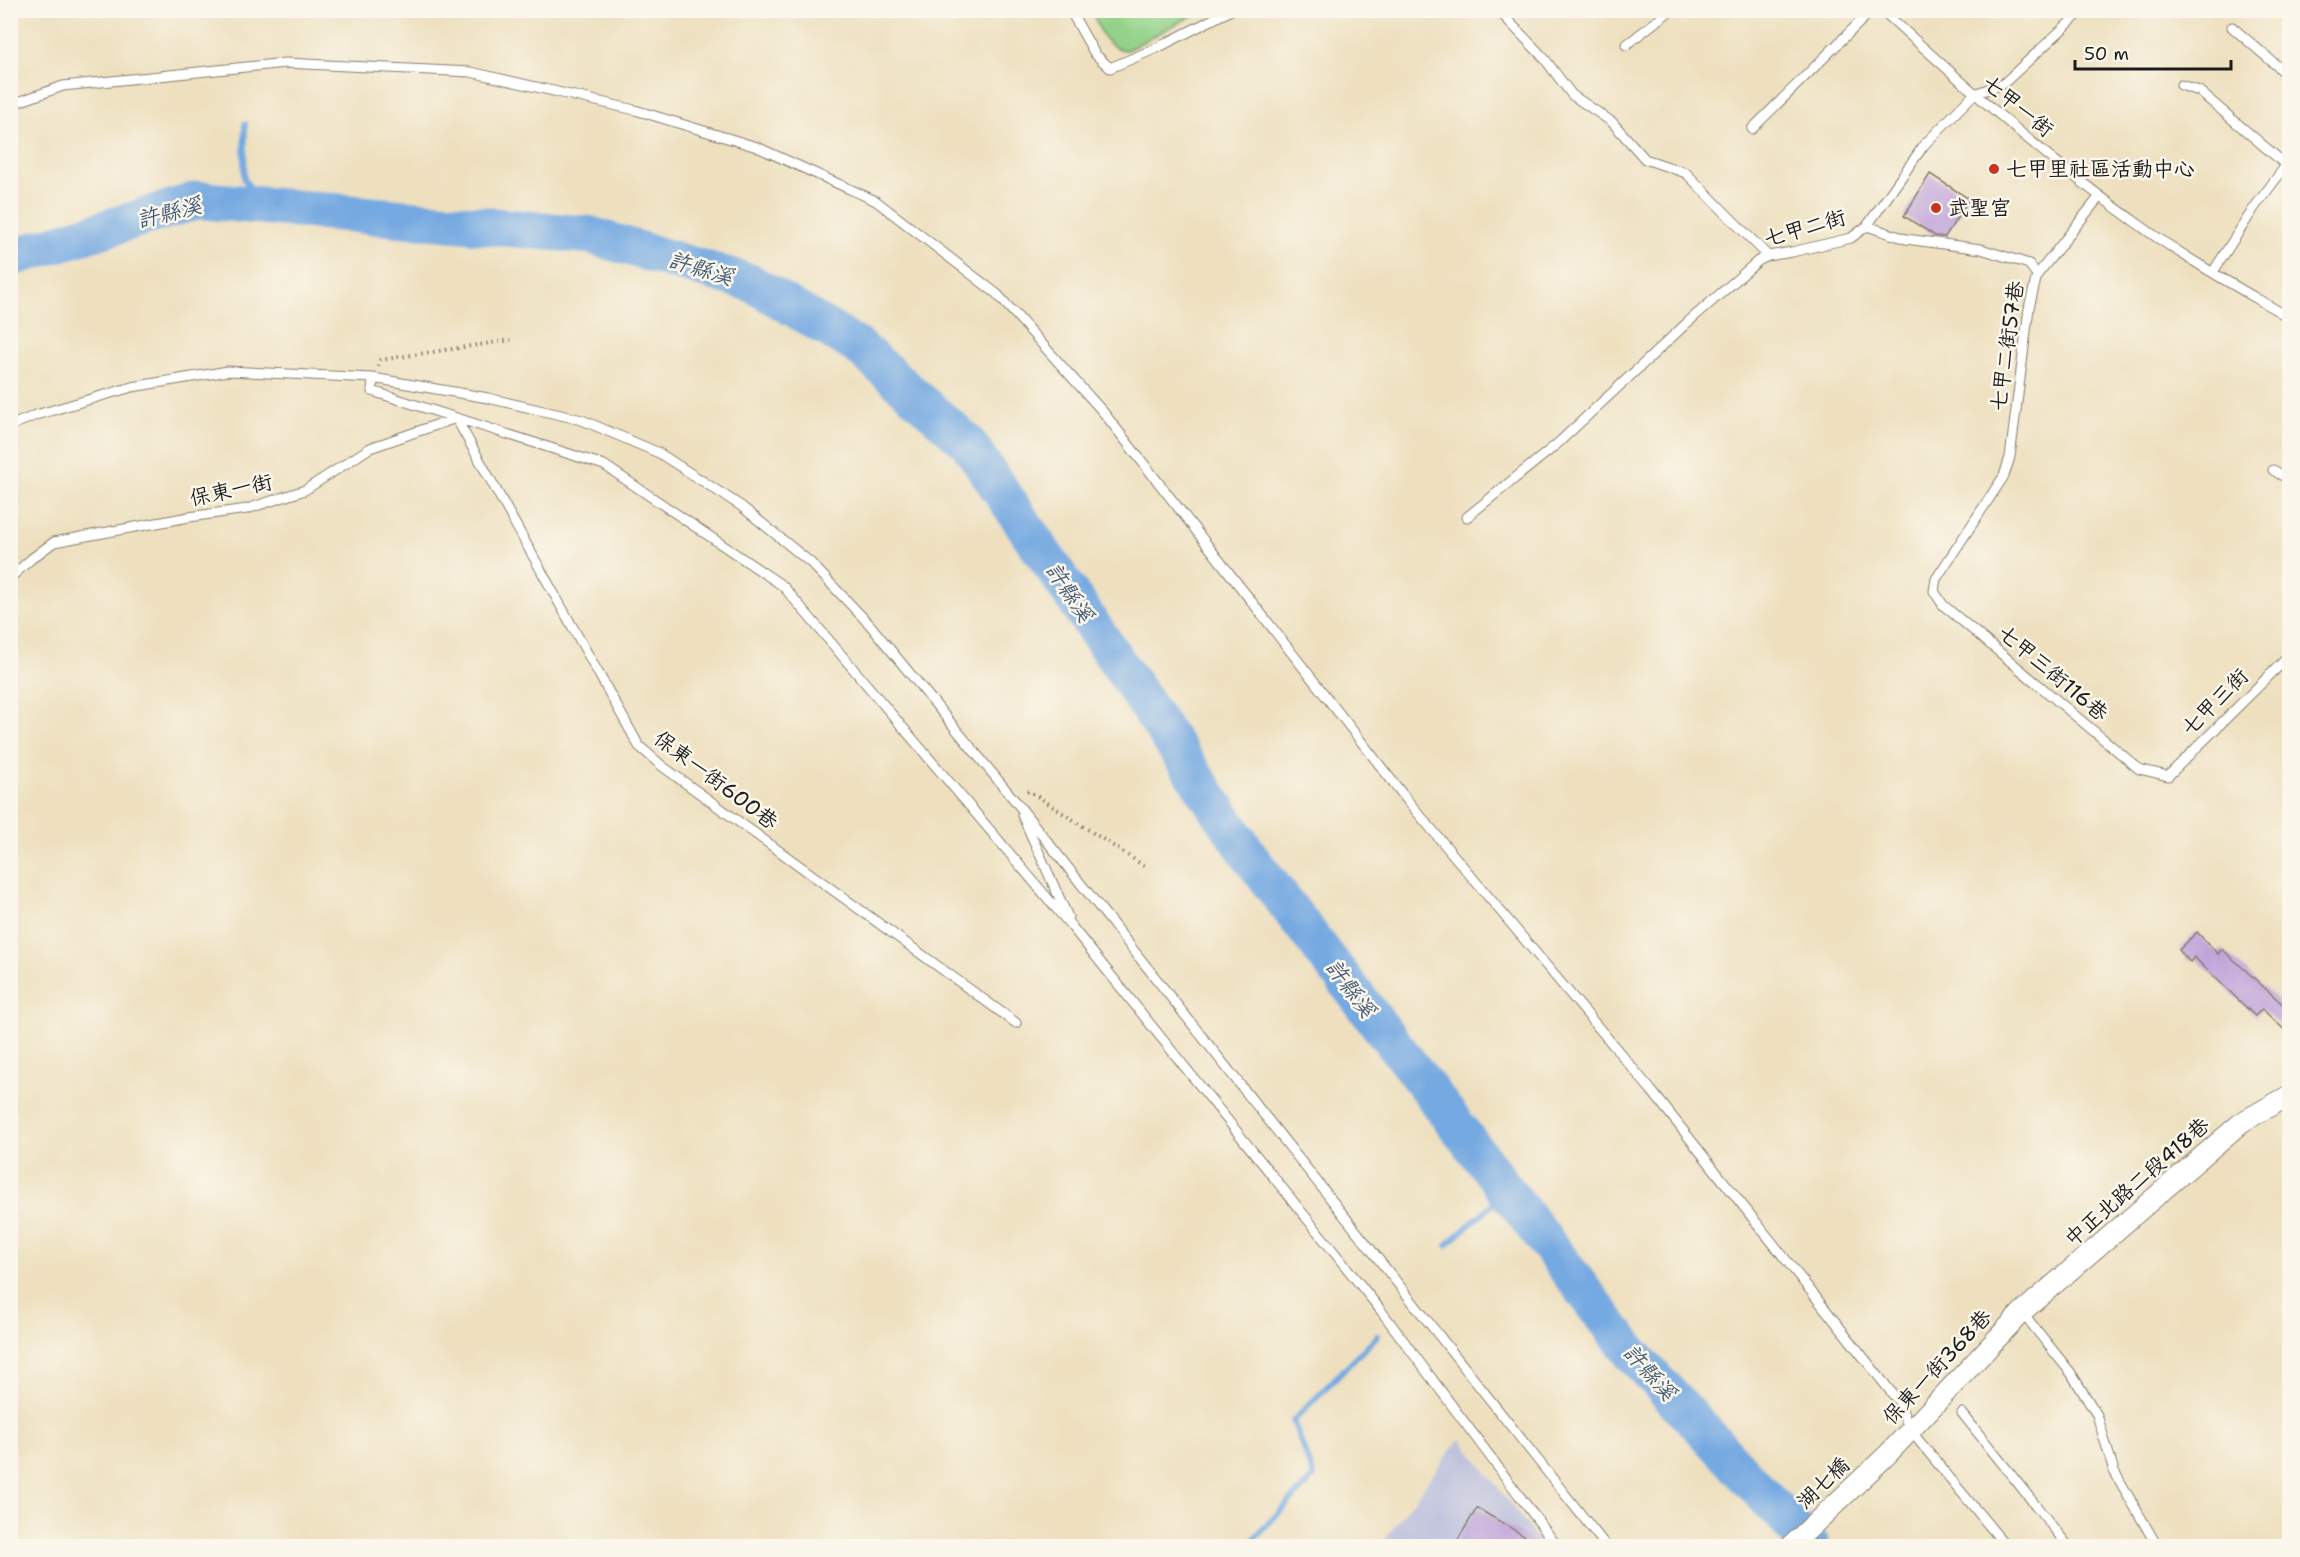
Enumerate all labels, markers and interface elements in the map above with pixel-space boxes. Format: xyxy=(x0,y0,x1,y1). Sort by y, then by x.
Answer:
scale bar xyxy=(2075,33,2231,71)
text: 50 m xyxy=(2084,42,2129,66)
street label: 七甲一街 xyxy=(1977,69,2059,143)
place label: 七甲里社區活動中心 xyxy=(2006,155,2195,183)
marker: 七甲里社區活動中心 xyxy=(1987,162,2001,176)
water label: 許縣溪 xyxy=(134,190,206,235)
place label: 武聖宮 xyxy=(1948,194,2011,222)
marker: 武聖宮 xyxy=(1929,201,1943,215)
street label: 七甲二街 xyxy=(1761,203,1849,253)
water label: 許縣溪 xyxy=(665,245,738,292)
street label: 七甲二街57巷 xyxy=(1984,279,2030,413)
street label: 保東一街 xyxy=(187,468,275,512)
water label: 許縣溪 xyxy=(1039,557,1101,629)
street label: 七甲三街116巷 xyxy=(1992,619,2114,727)
street label: 七甲三街 xyxy=(2175,662,2255,742)
street label: 保東一街600巷 xyxy=(648,724,784,836)
water label: 許縣溪 xyxy=(1319,953,1383,1024)
street label: 中正北路二段418巷 xyxy=(2058,1111,2216,1253)
street label: 保東一街368巷 xyxy=(1876,1303,1998,1431)
water label: 許縣溪 xyxy=(1617,1338,1683,1407)
street label: 湖七橋 xyxy=(1791,1451,1855,1515)

